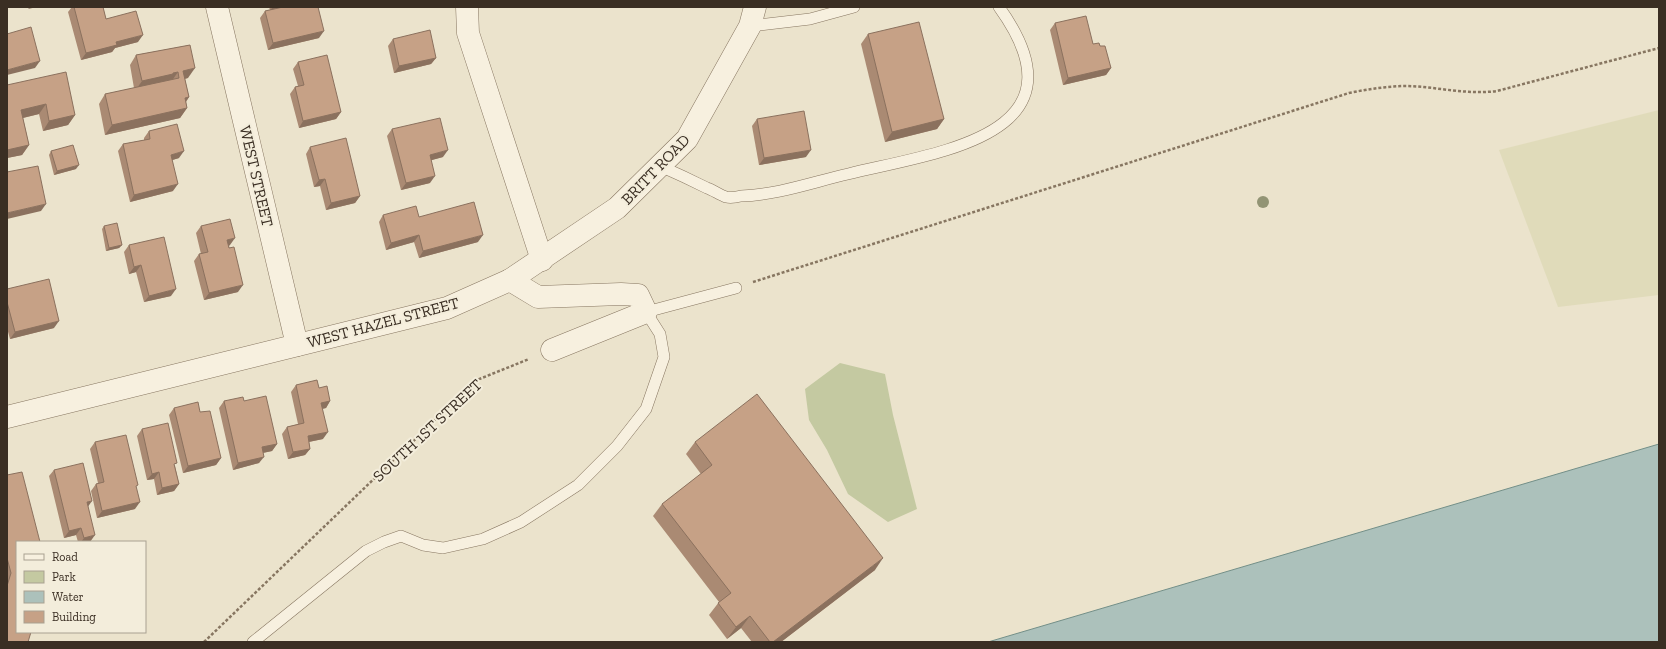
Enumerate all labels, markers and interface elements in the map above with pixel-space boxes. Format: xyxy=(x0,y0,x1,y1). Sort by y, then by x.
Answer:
street label: WEST STREET xyxy=(236,124,277,229)
street label: BRITT ROAD xyxy=(617,130,694,208)
street label: WEST HAZEL STREET xyxy=(305,293,461,352)
street label: SOUTH 1ST STREET xyxy=(369,375,486,486)
legend xyxy=(16,541,146,633)
text: Road xyxy=(52,550,78,564)
text: Park xyxy=(52,570,77,584)
text: Water xyxy=(52,590,84,604)
text: Building xyxy=(52,610,96,624)

